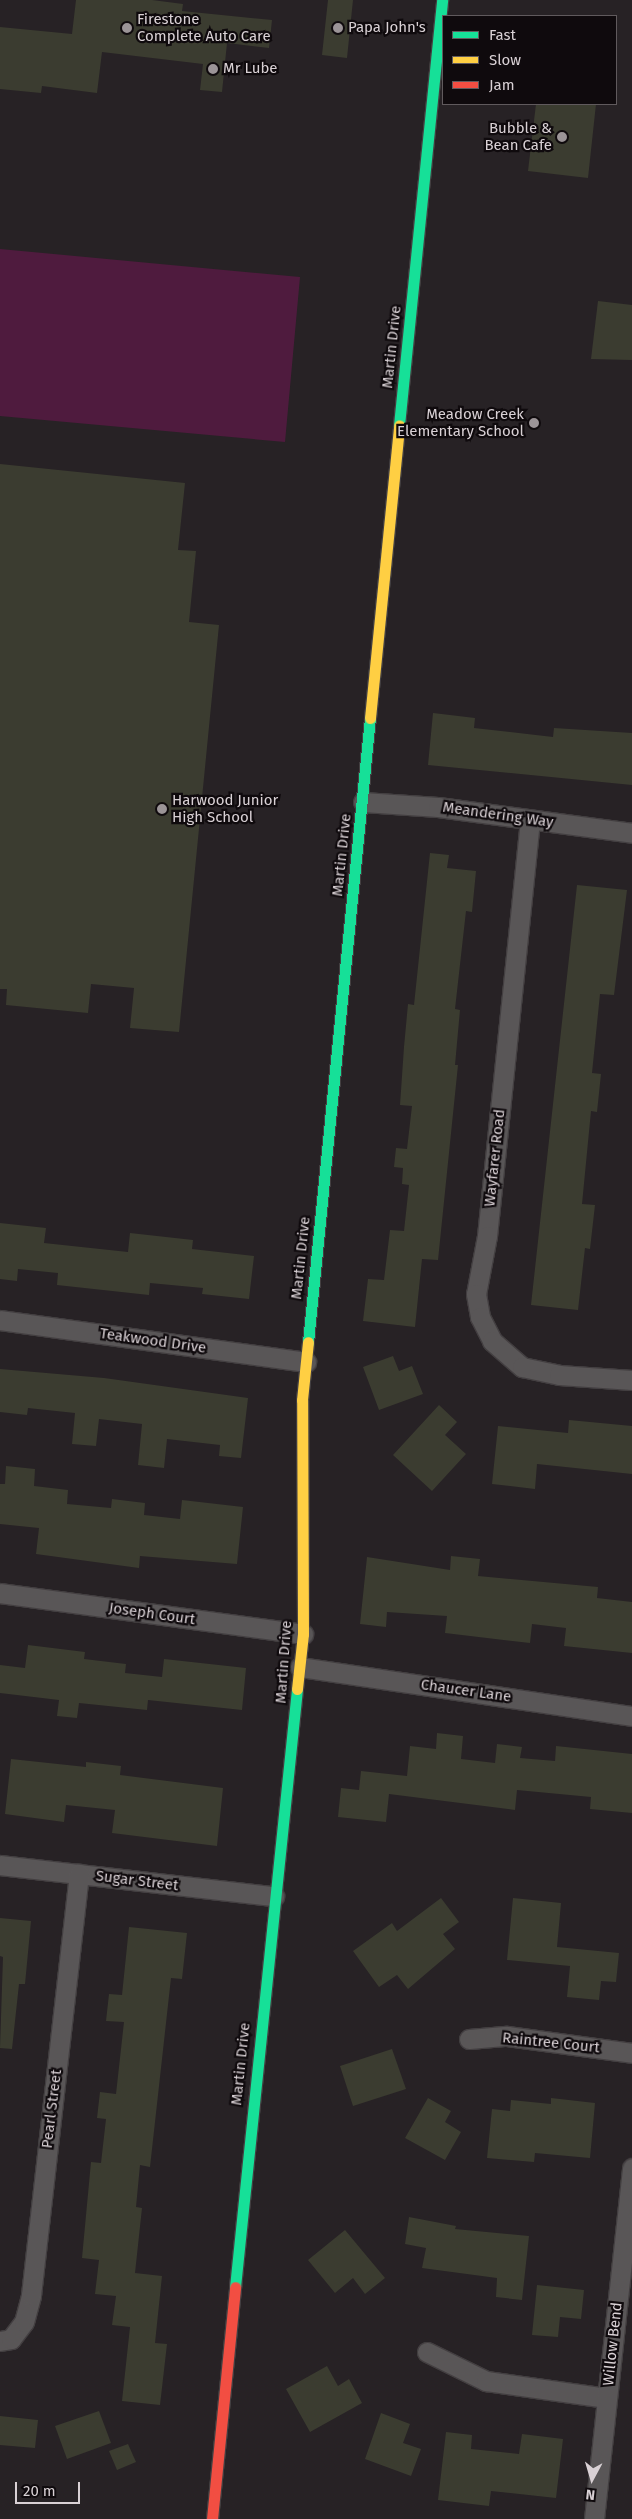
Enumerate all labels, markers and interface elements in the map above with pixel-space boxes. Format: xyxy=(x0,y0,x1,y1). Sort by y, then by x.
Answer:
place label: Firestone Complete Auto Care xyxy=(137,10,271,45)
legend xyxy=(442,15,617,105)
place label: Papa John's xyxy=(348,19,426,37)
marker: Firestone Complete Auto Care xyxy=(121,22,133,34)
marker: Papa John's xyxy=(332,22,344,34)
text: Fast xyxy=(489,26,516,44)
text: Slow xyxy=(489,51,521,69)
place label: Mr Lube xyxy=(223,60,277,78)
marker: Mr Lube xyxy=(207,63,219,75)
text: Jam xyxy=(489,76,515,94)
place label: Bubble & Bean Cafe xyxy=(484,119,552,154)
marker: Bubble & Bean Cafe xyxy=(556,131,568,143)
street label: Martin Drive xyxy=(379,305,405,389)
place label: Meadow Creek Elementary School xyxy=(397,405,524,440)
marker: Meadow Creek Elementary School xyxy=(528,417,540,429)
place label: Harwood Junior High School xyxy=(172,791,278,826)
street label: Meandering Way xyxy=(441,798,555,832)
marker: Harwood Junior High School xyxy=(156,803,168,815)
street label: Martin Drive xyxy=(329,813,355,897)
street label: Wayfarer Road xyxy=(481,1108,509,1208)
street label: Martin Drive xyxy=(288,1216,314,1300)
street label: Teakwood Drive xyxy=(99,1325,207,1357)
street label: Joseph Court xyxy=(108,1599,196,1629)
street label: Martin Drive xyxy=(272,1620,296,1704)
street label: Chaucer Lane xyxy=(420,1676,512,1706)
street label: Sugar Street xyxy=(95,1867,179,1895)
street label: Martin Drive xyxy=(228,2022,254,2106)
street label: Raintree Court xyxy=(501,2029,601,2057)
street label: Pearl Street xyxy=(38,2069,66,2149)
street label: Willow Bend xyxy=(600,2301,626,2387)
north arrow xyxy=(567,2454,617,2504)
scale bar xyxy=(18,2472,82,2504)
text: 20 m xyxy=(23,2482,56,2500)
text: N xyxy=(585,2485,596,2503)

